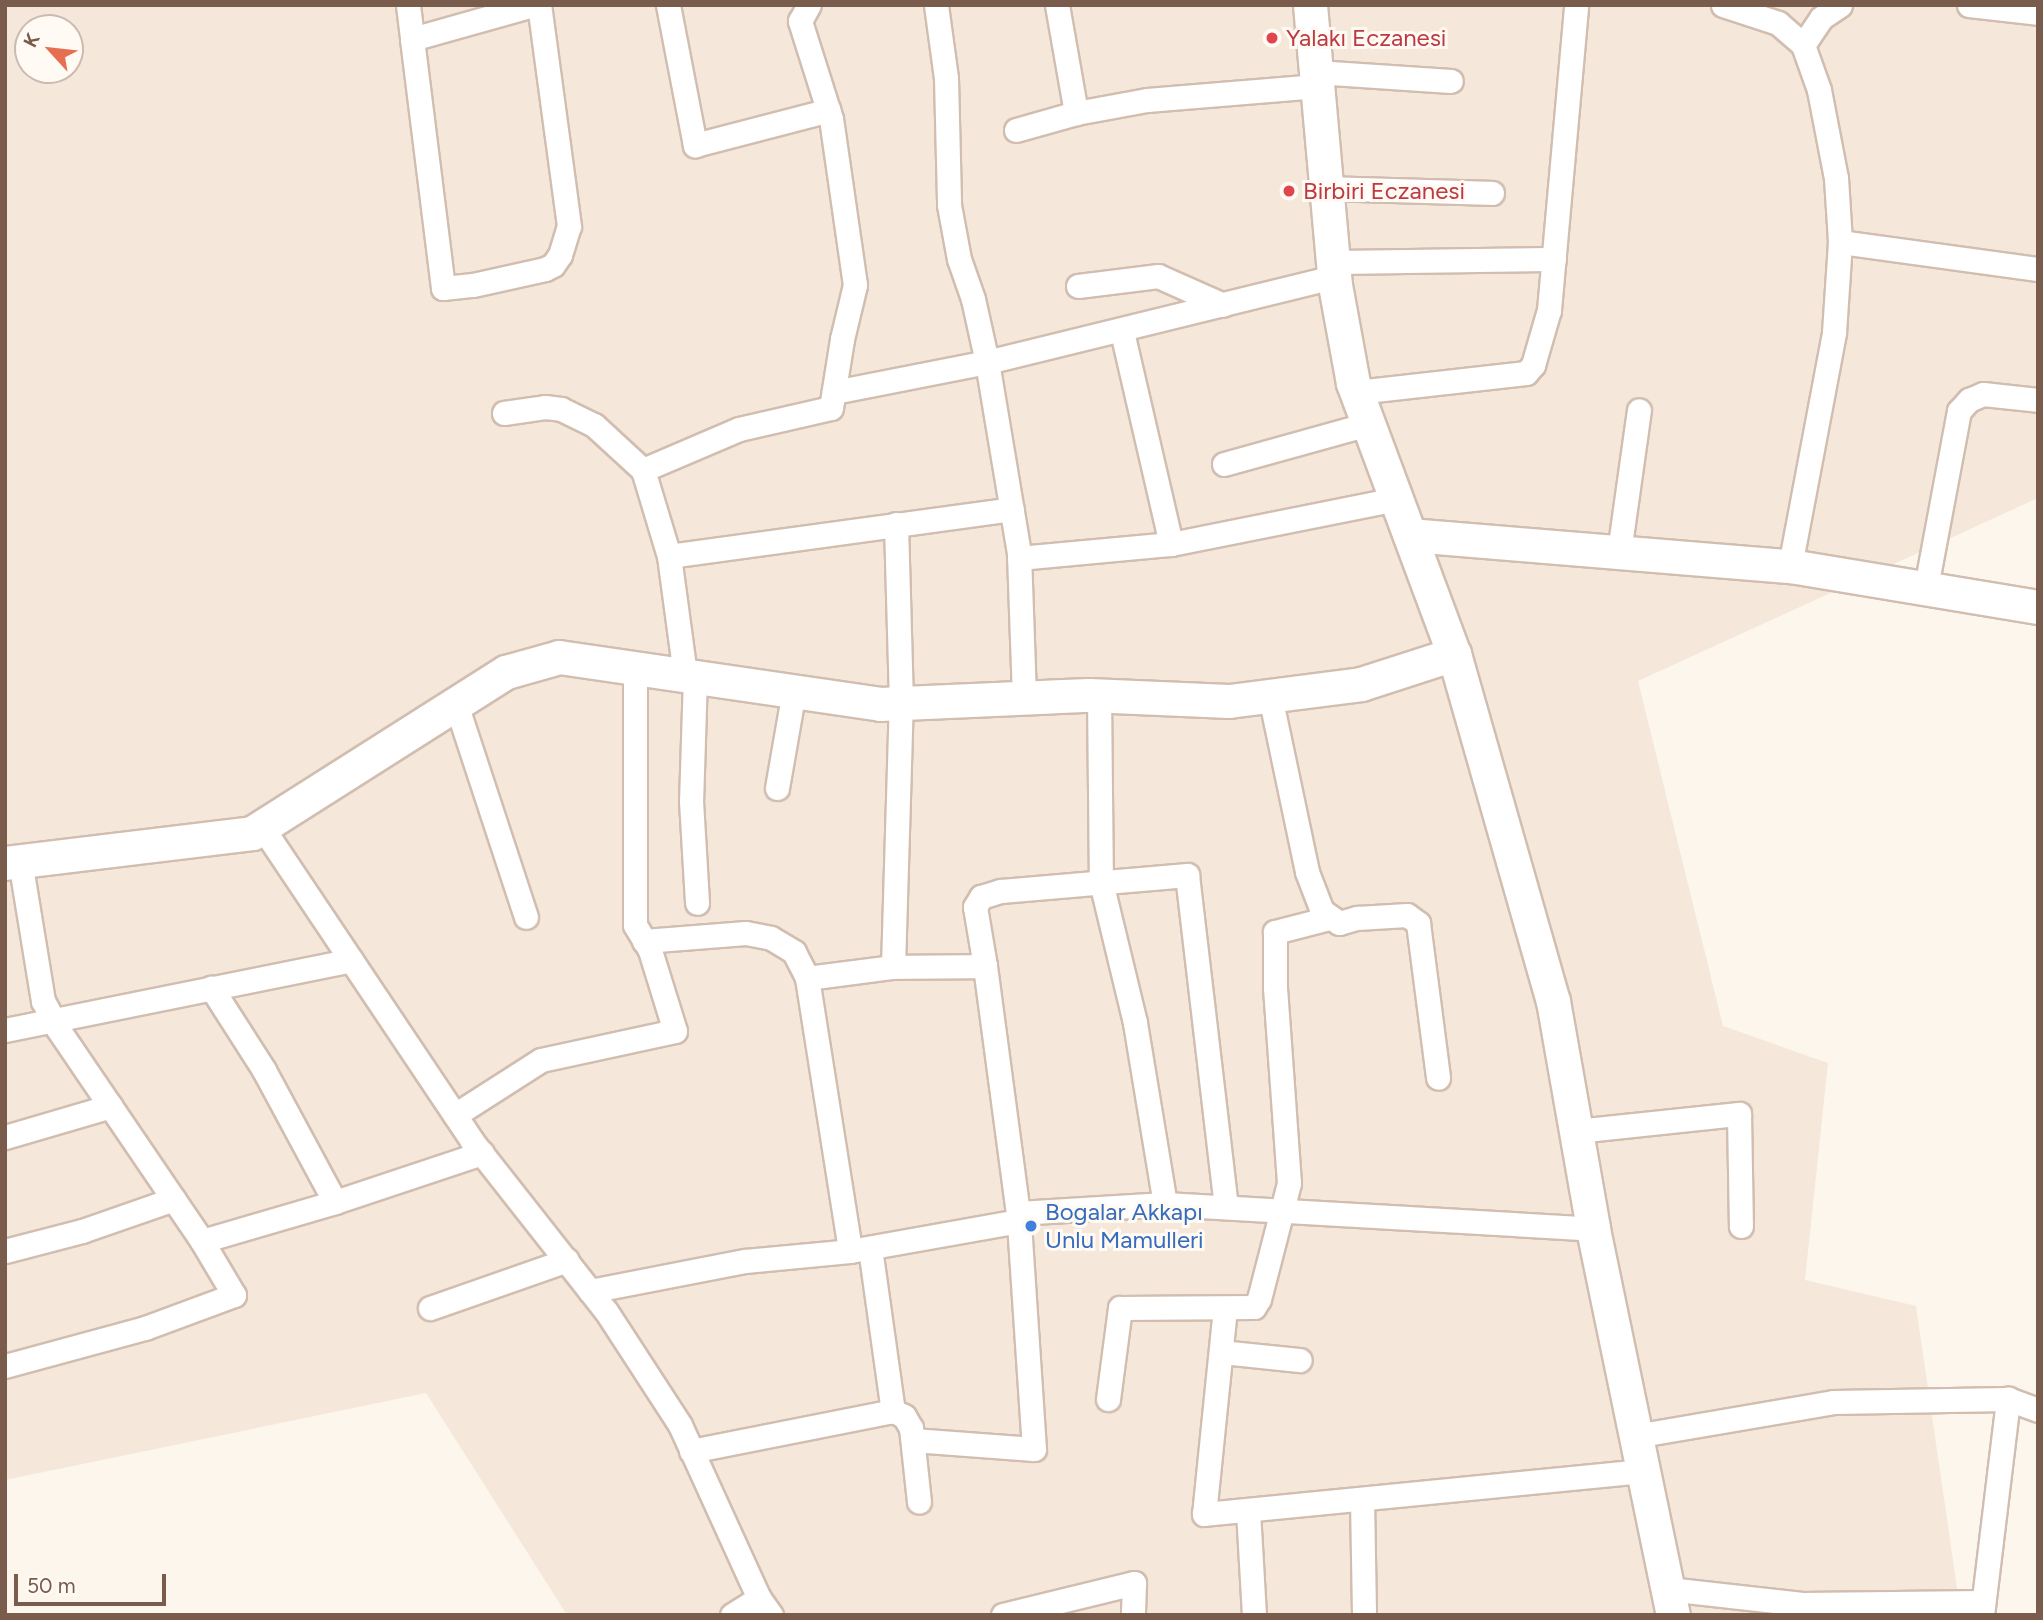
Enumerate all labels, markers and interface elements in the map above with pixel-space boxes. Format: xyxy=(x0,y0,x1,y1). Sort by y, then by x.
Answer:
north arrow xyxy=(14,14,84,84)
place label: Yalakı Eczanesi xyxy=(1286,24,1446,52)
text: K xyxy=(19,29,45,51)
marker: Yalakı Eczanesi xyxy=(1264,30,1280,46)
place label: Birbiri Eczanesi xyxy=(1303,177,1465,205)
marker: Birbiri Eczanesi xyxy=(1281,183,1297,199)
place label: Bogalar Akkapı Unlu Mamulleri xyxy=(1045,1198,1204,1254)
marker: Bogalar Akkapı Unlu Mamulleri xyxy=(1023,1218,1039,1234)
scale bar xyxy=(18,1560,170,1604)
text: 50 m xyxy=(27,1573,76,1598)

